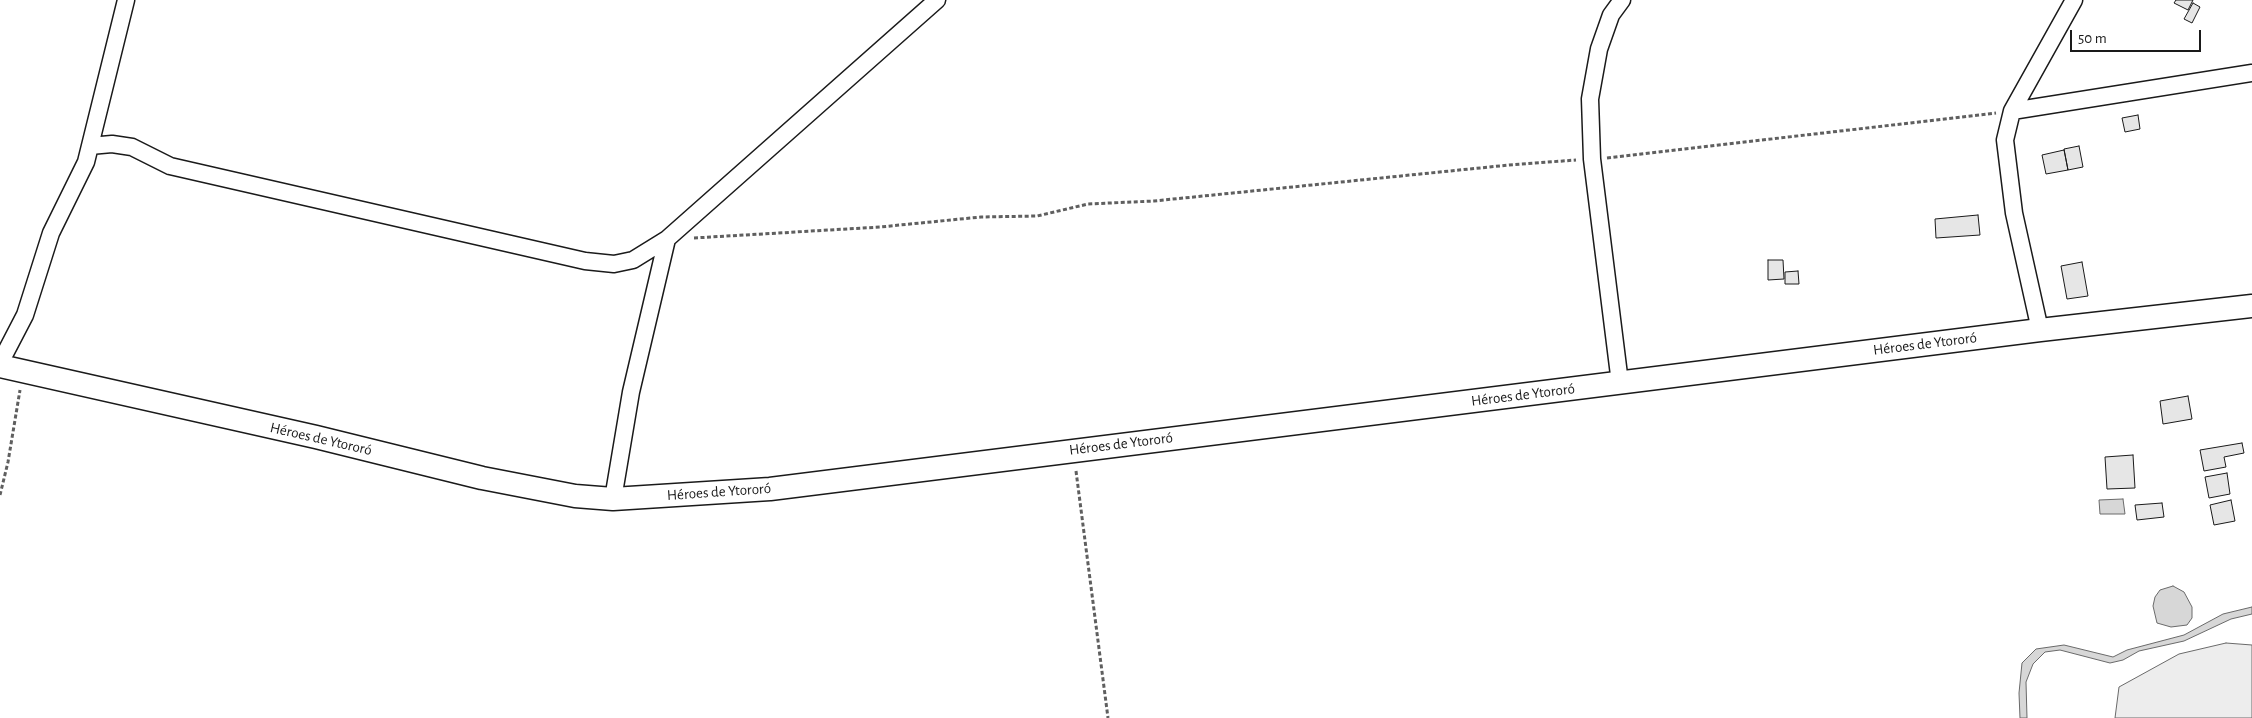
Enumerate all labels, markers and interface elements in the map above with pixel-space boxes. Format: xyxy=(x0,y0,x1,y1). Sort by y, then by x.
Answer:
scale bar xyxy=(2072,20,2203,52)
text: 50 m xyxy=(2078,31,2107,46)
street label: Héroes de Ytororó xyxy=(1872,329,1978,359)
street label: Héroes de Ytororó xyxy=(1470,380,1576,410)
street label: Héroes de Ytororó xyxy=(268,419,374,459)
street label: Héroes de Ytororó xyxy=(1068,429,1174,459)
street label: Héroes de Ytororó xyxy=(666,479,772,505)

